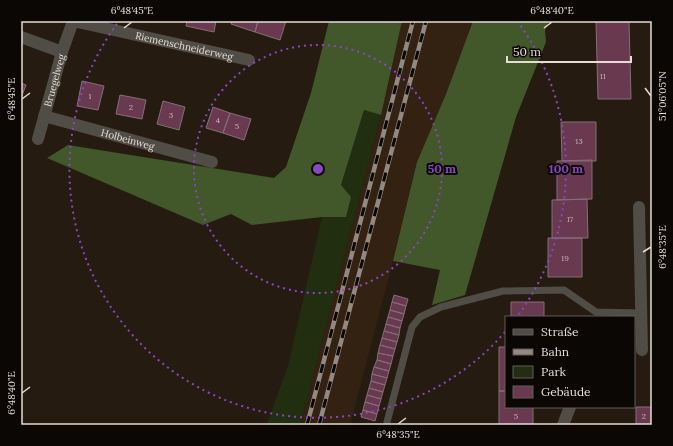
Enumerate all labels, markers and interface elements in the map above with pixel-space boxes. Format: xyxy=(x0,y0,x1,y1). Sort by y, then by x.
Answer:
text: 6°48'45"E xyxy=(111,4,153,17)
text: 6°48'40"E xyxy=(530,4,574,17)
street label: Riemenschneiderweg xyxy=(134,29,235,63)
scale bar xyxy=(507,38,631,64)
text: 50 m xyxy=(513,44,541,59)
street label: Bruegelweg xyxy=(41,52,68,108)
house number: 11 xyxy=(600,71,606,81)
text: 51°06'05"N xyxy=(656,71,669,121)
text: 6°48'45"E xyxy=(5,78,18,120)
house number: 1 xyxy=(89,91,92,101)
house number: 2 xyxy=(129,102,133,112)
house number: 3 xyxy=(169,110,174,120)
house number: 4 xyxy=(216,115,221,125)
house number: 5 xyxy=(235,121,239,131)
street label: Holbeinweg xyxy=(100,126,156,153)
house number: 13 xyxy=(575,136,583,146)
text: 50 m xyxy=(428,161,456,176)
text: 100 m xyxy=(549,161,583,176)
centre of rings xyxy=(311,162,325,176)
house number: 17 xyxy=(567,214,574,224)
text: 6°48'35"E xyxy=(656,225,669,269)
house number: 19 xyxy=(561,253,569,263)
legend xyxy=(505,316,635,408)
text: Straße xyxy=(541,324,579,339)
text: Bahn xyxy=(541,344,569,359)
text: Park xyxy=(541,364,567,379)
text: 6°48'40"E xyxy=(5,371,18,415)
text: Gebäude xyxy=(541,384,591,399)
house number: 5 xyxy=(514,411,518,421)
house number: 2 xyxy=(642,411,646,421)
text: 6°48'35"E xyxy=(376,428,420,441)

